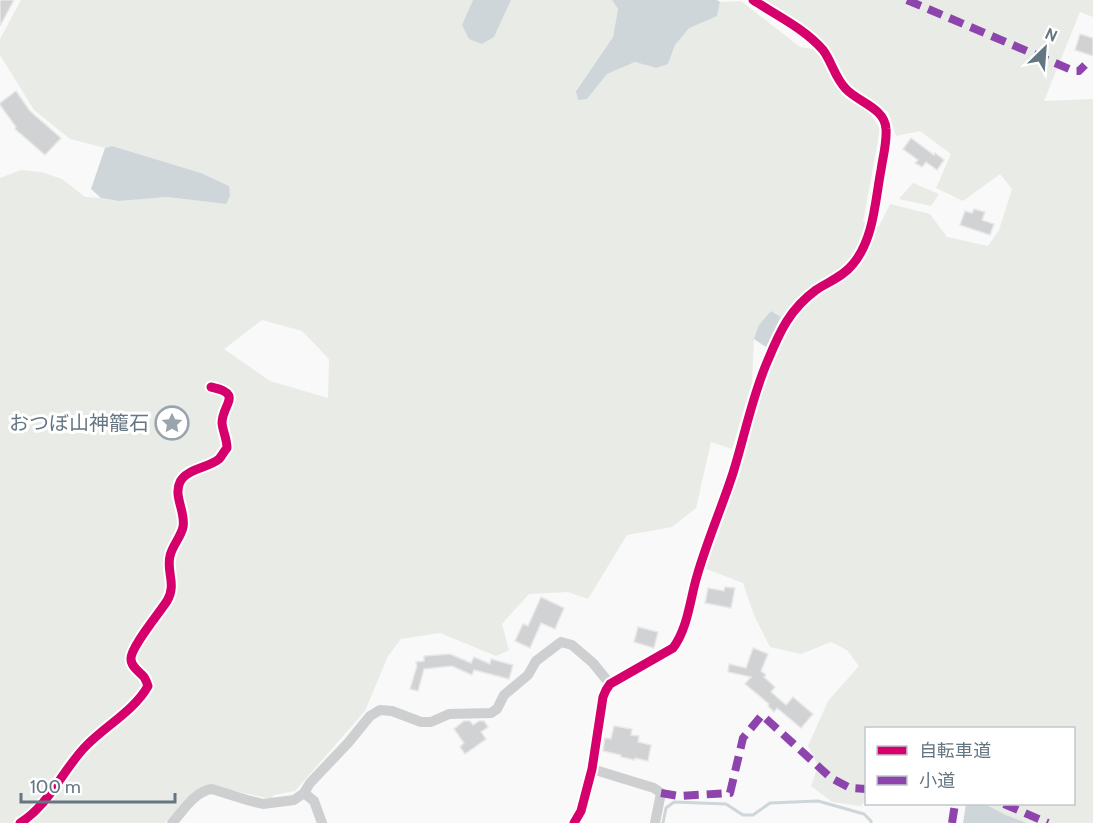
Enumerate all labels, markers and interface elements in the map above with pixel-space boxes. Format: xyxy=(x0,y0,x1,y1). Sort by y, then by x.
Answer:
north arrow xyxy=(1015,18,1075,78)
text: N xyxy=(1042,24,1060,46)
place icon: おつぼ山神籠石 xyxy=(154,405,190,441)
place label: おつぼ山神籠石 xyxy=(9,411,149,435)
legend xyxy=(865,727,1075,805)
text: 自転車道 xyxy=(919,740,991,762)
scale bar xyxy=(21,766,176,804)
text: 小道 xyxy=(919,770,955,792)
text: 100 m xyxy=(30,776,81,798)

